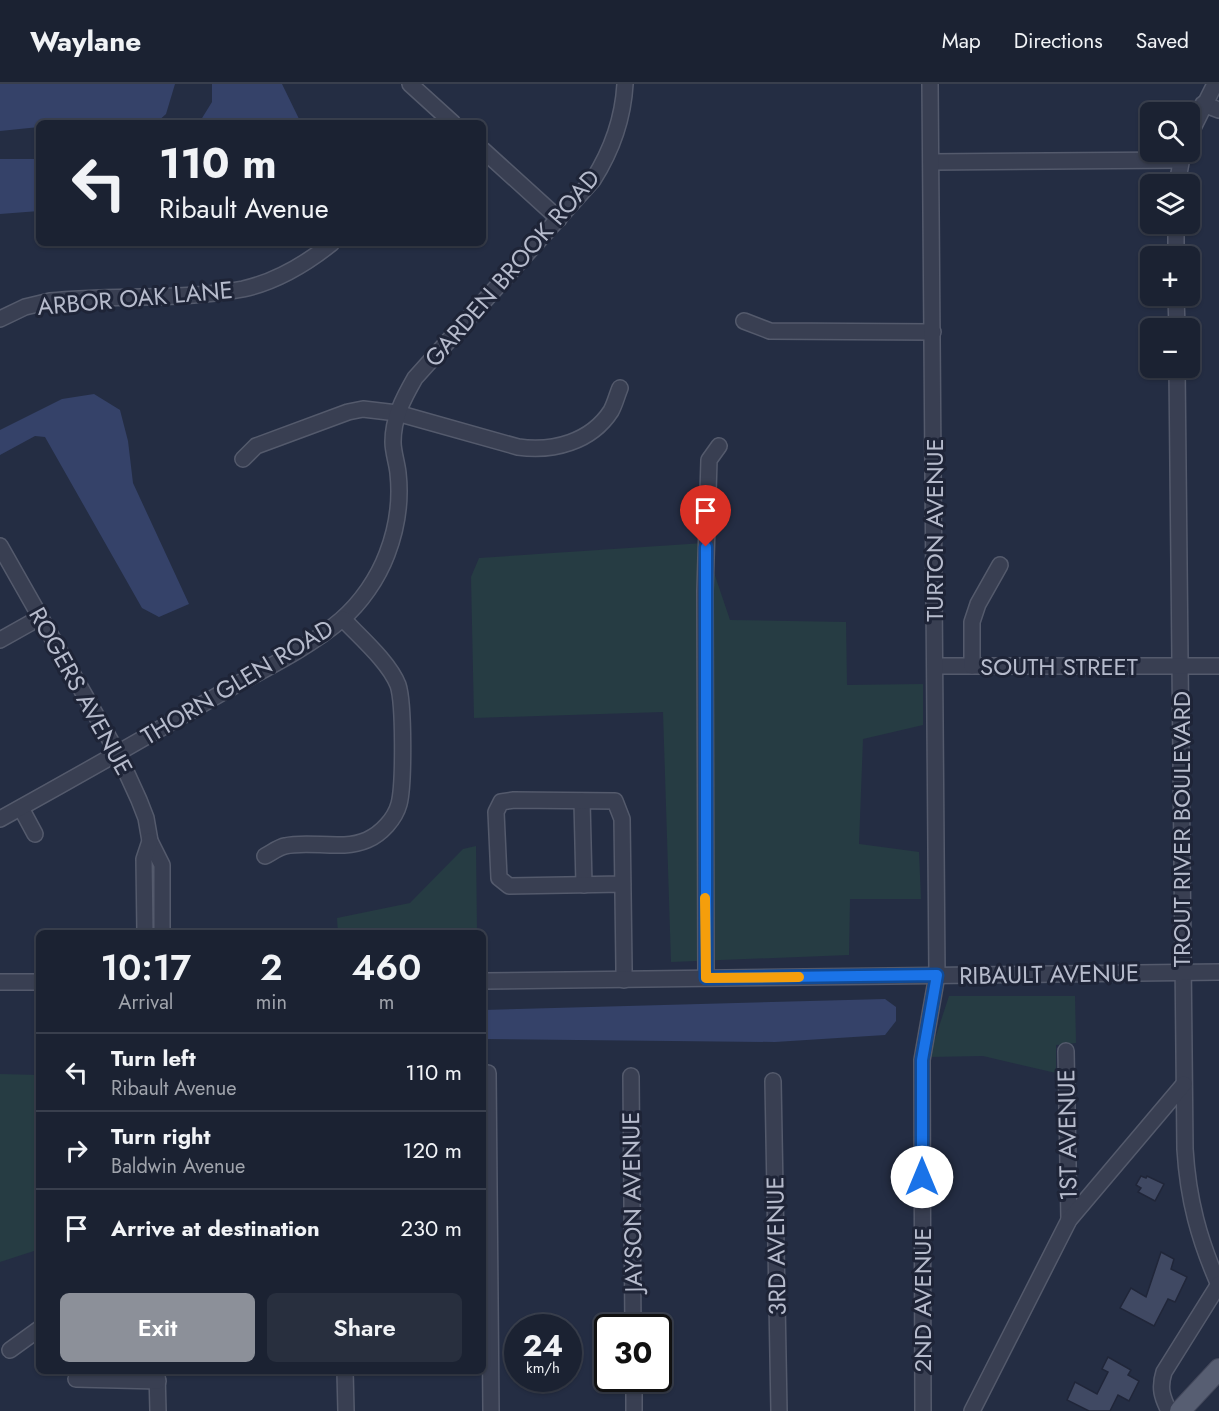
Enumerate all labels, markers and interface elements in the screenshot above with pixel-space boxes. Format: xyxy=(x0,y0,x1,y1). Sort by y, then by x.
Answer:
text: Waylane xyxy=(30,21,141,62)
text: Map xyxy=(942,26,981,56)
text: Directions xyxy=(1014,26,1103,56)
text: Saved xyxy=(1136,26,1189,56)
map controls xyxy=(1140,102,1200,378)
button: search xyxy=(1140,102,1200,162)
text: 110 m xyxy=(159,133,277,194)
icon: left xyxy=(60,144,138,222)
street label: GARDEN BROOK ROAD xyxy=(416,161,608,375)
button: layers xyxy=(1140,174,1200,234)
text: Ribault Avenue xyxy=(159,189,329,228)
button: + xyxy=(1140,246,1200,306)
street label: ARBOR OAK LANE xyxy=(36,272,234,324)
button: − xyxy=(1140,318,1200,378)
street label: TURTON AVENUE xyxy=(917,438,952,622)
pin xyxy=(680,485,731,547)
icon: arrive xyxy=(689,494,722,527)
street label: ROGERS AVENUE xyxy=(20,601,142,781)
street label: THORN GLEN ROAD xyxy=(134,611,340,753)
street label: SOUTH STREET xyxy=(980,649,1138,684)
street label: TROUT RIVER BOULEVARD xyxy=(1164,691,1199,967)
text: 10:17 xyxy=(100,941,191,993)
text: 2 xyxy=(260,941,283,993)
text: 460 xyxy=(351,941,421,993)
street label: RIBAULT AVENUE xyxy=(959,955,1139,993)
text: Arrival xyxy=(118,988,173,1017)
text: min xyxy=(256,988,287,1017)
text: m xyxy=(379,988,394,1017)
text: Turn left xyxy=(111,1042,196,1074)
icon: left xyxy=(60,1056,93,1089)
text: 110 m xyxy=(405,1056,462,1088)
street label: 1ST AVENUE xyxy=(1048,1069,1086,1201)
text: Ribault Avenue xyxy=(111,1074,237,1103)
street label: JAYSON AVENUE xyxy=(613,1111,651,1296)
text: Turn right xyxy=(111,1120,211,1152)
icon: right xyxy=(60,1134,93,1167)
text: 120 m xyxy=(403,1134,462,1166)
position arrow xyxy=(890,1145,954,1209)
text: Baldwin Avenue xyxy=(111,1152,245,1181)
street label: 3RD AVENUE xyxy=(757,1176,795,1316)
icon: arrive xyxy=(60,1212,93,1245)
text: Arrive at destination xyxy=(111,1212,320,1244)
text: 230 m xyxy=(401,1212,462,1244)
street label: 2ND AVENUE xyxy=(905,1227,940,1373)
button: Exit xyxy=(60,1293,255,1362)
button: Share xyxy=(267,1293,462,1362)
speed limit sign: 30 xyxy=(594,1314,672,1392)
text: 24 xyxy=(523,1324,563,1367)
text: km/h xyxy=(526,1357,560,1379)

